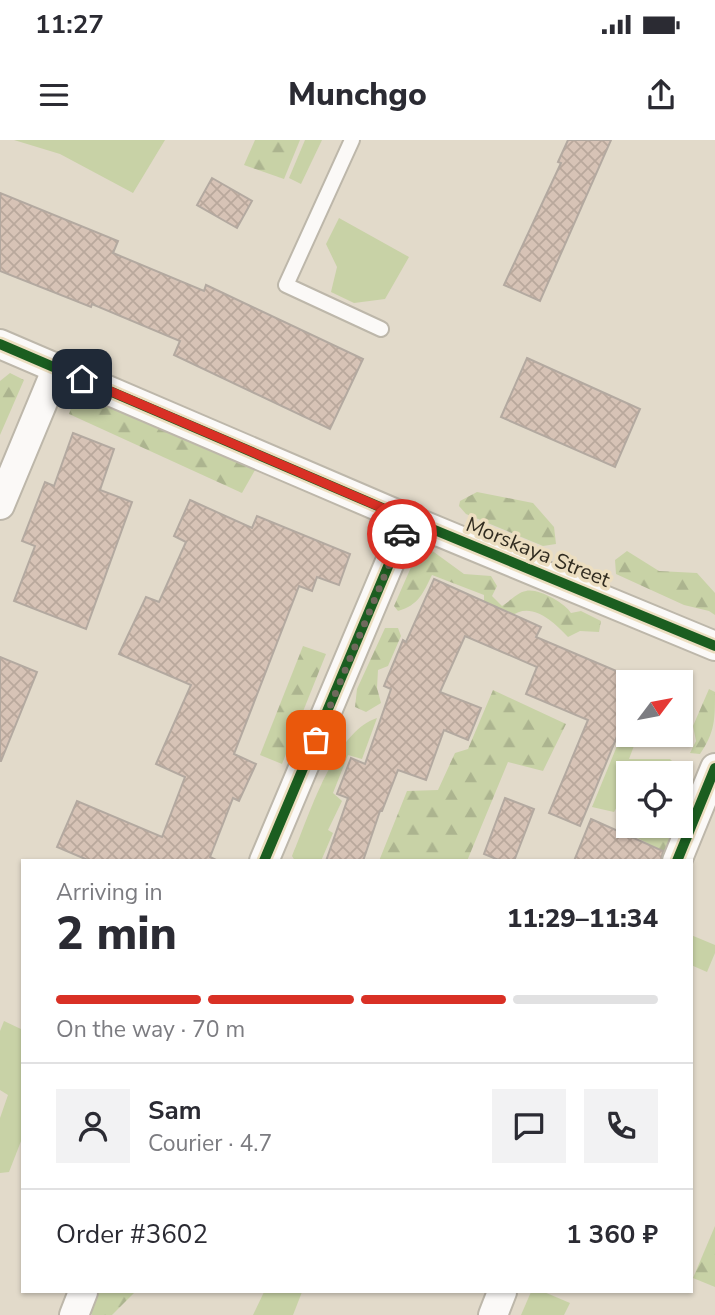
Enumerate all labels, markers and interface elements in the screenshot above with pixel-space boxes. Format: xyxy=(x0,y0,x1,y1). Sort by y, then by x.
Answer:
text: 11:27 xyxy=(35,7,104,42)
text: Munchgo xyxy=(288,73,427,116)
icon: menu xyxy=(35,76,73,114)
icon: share xyxy=(642,76,680,114)
pin xyxy=(52,349,112,409)
icon: home xyxy=(63,360,101,398)
courier xyxy=(367,499,437,569)
street label: Morskaya Street xyxy=(462,510,615,594)
icon: car xyxy=(383,515,421,553)
north arrow xyxy=(616,670,693,747)
map controls xyxy=(616,670,693,838)
pin xyxy=(286,710,346,770)
icon: bag xyxy=(297,721,335,759)
button: locate xyxy=(616,761,693,838)
text: Arriving in xyxy=(56,877,163,908)
text: 11:29–11:34 xyxy=(507,901,658,936)
text: 2 min xyxy=(56,902,177,965)
text: On the way · 70 m xyxy=(56,1014,245,1045)
button: person xyxy=(56,1089,130,1163)
button: chat xyxy=(492,1089,566,1163)
button: phone xyxy=(584,1089,658,1163)
text: Sam xyxy=(148,1093,201,1128)
text: Courier · 4.7 xyxy=(148,1128,272,1159)
text: Order #3602 xyxy=(56,1217,208,1252)
text: 1 360 ₽ xyxy=(566,1217,658,1252)

